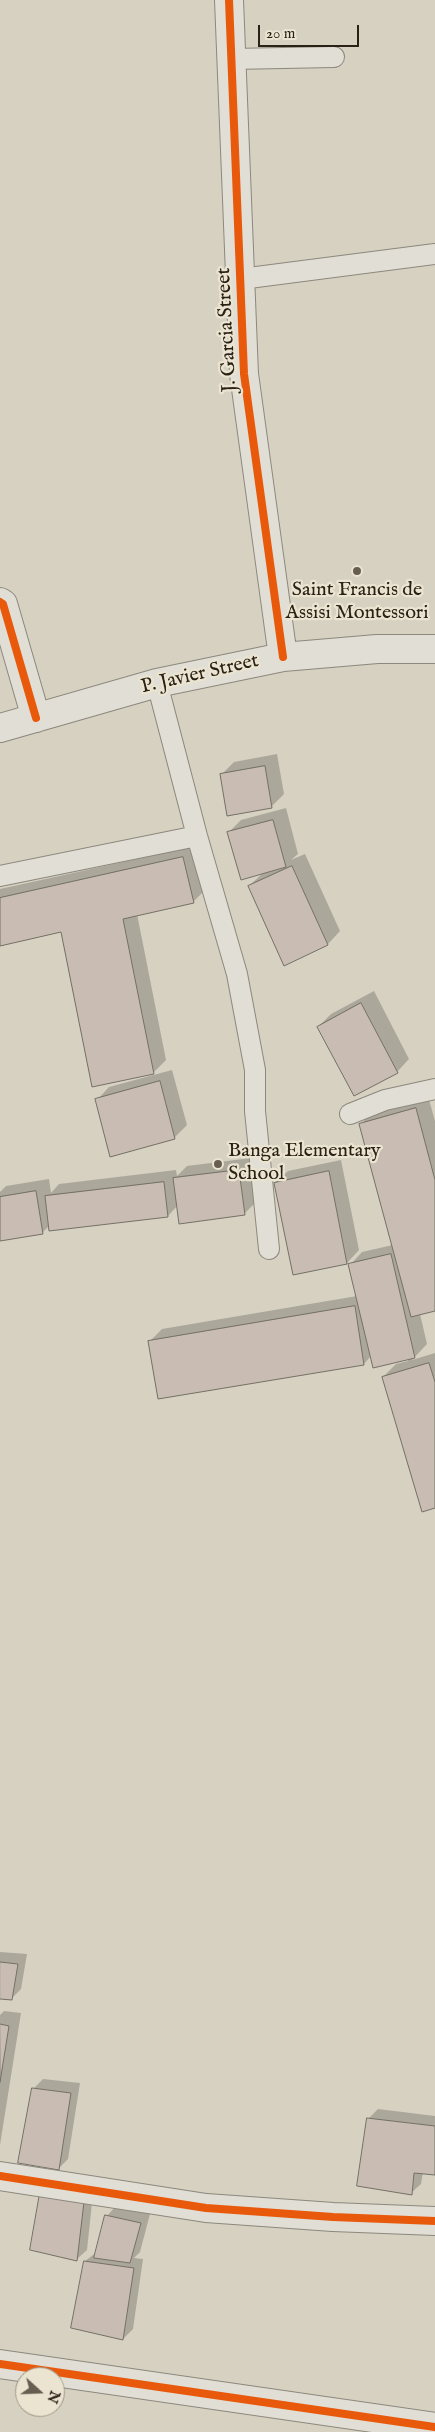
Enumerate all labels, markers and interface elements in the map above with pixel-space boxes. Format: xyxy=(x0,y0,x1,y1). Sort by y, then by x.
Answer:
scale bar xyxy=(260,15,361,47)
text: 20 m xyxy=(266,24,295,43)
street label: J. Garcia Street xyxy=(213,267,243,393)
marker: Saint Francis de Assisi Montessori xyxy=(351,565,363,577)
place label: Saint Francis de Assisi Montessori xyxy=(285,579,429,626)
street label: P. Javier Street xyxy=(139,650,261,700)
place label: Banga Elementary School xyxy=(228,1140,381,1187)
marker: Banga Elementary School xyxy=(212,1158,224,1170)
north arrow xyxy=(15,2367,65,2417)
text: N xyxy=(43,2388,64,2406)

